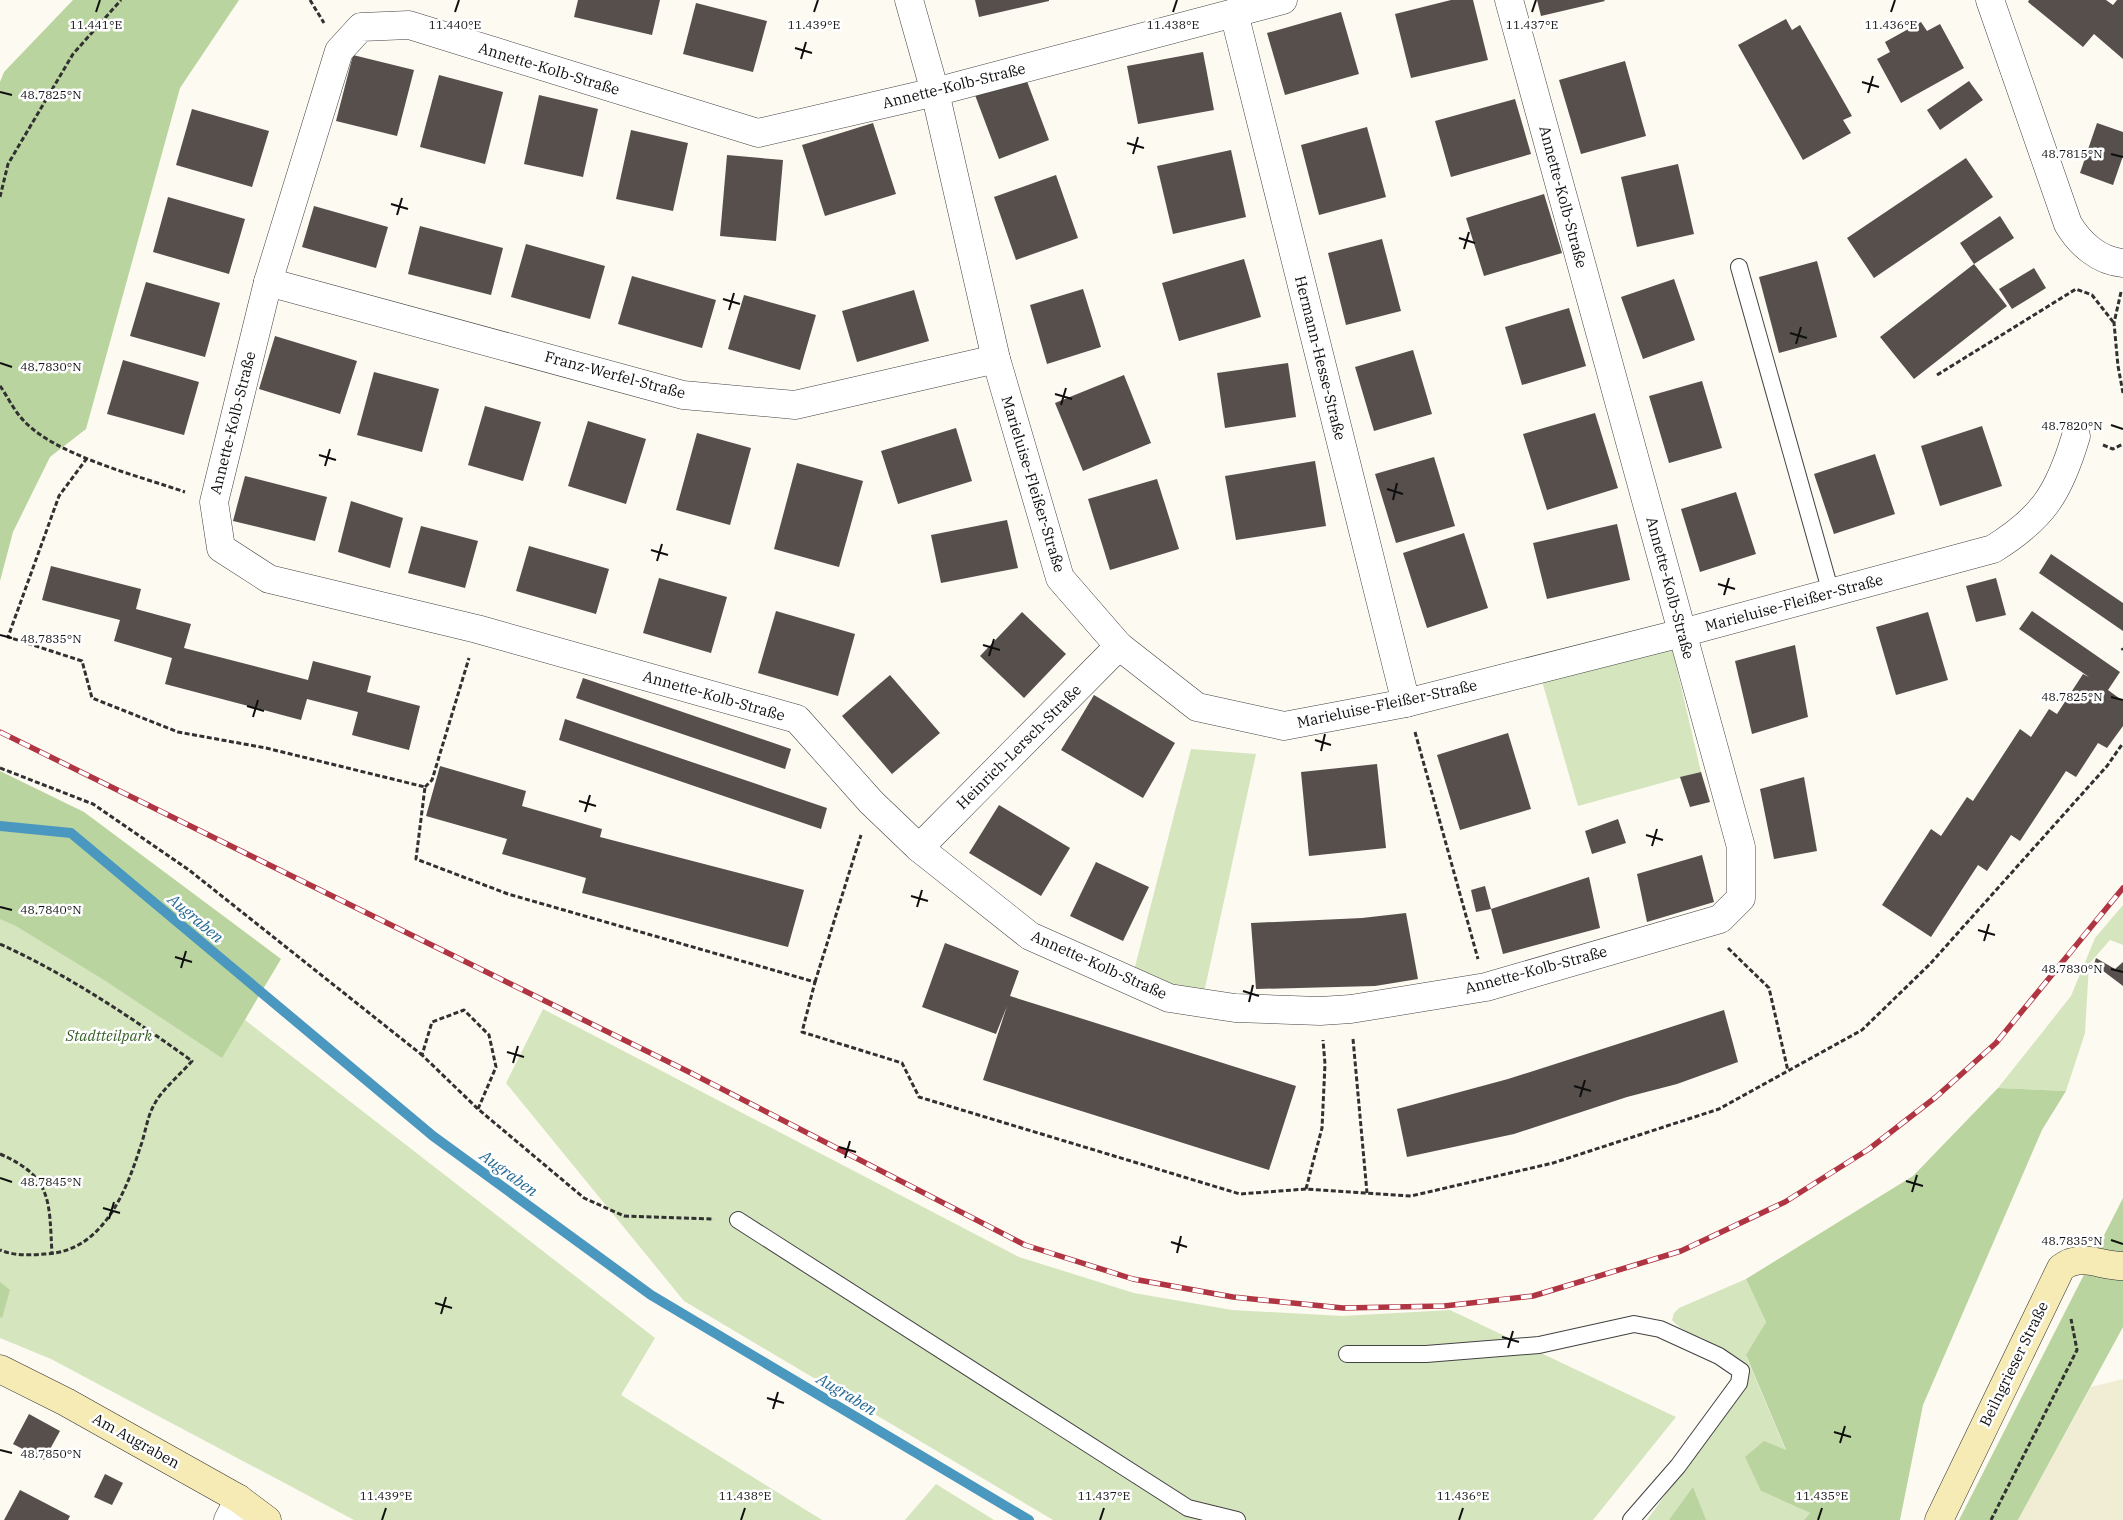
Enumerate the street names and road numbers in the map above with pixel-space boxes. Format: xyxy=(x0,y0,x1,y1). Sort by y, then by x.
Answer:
street label: Annette-Kolb-Straße xyxy=(476,38,622,99)
street label: Annette-Kolb-Straße xyxy=(880,59,1027,112)
street label: Annette-Kolb-Straße xyxy=(1535,124,1592,270)
street label: Hermann-Hesse-Straße xyxy=(1291,274,1350,442)
street label: Franz-Werfel-Straße xyxy=(543,347,688,402)
street label: Annette-Kolb-Straße xyxy=(206,349,259,496)
street label: Marieluise-Fleißer-Straße xyxy=(998,393,1069,574)
street label: Annette-Kolb-Straße xyxy=(1642,515,1699,661)
street label: Marieluise-Fleißer-Straße xyxy=(1703,570,1885,635)
street label: Annette-Kolb-Straße xyxy=(641,666,787,725)
street label: Marieluise-Fleißer-Straße xyxy=(1295,675,1479,732)
street label: Heinrich-Lersch-Straße xyxy=(952,680,1085,813)
street label: Annette-Kolb-Straße xyxy=(1028,926,1170,1003)
street label: Annette-Kolb-Straße xyxy=(1463,941,1609,998)
street label: Beilngrieser Straße xyxy=(1975,1298,2052,1429)
street label: Am Augraben xyxy=(89,1409,184,1473)

